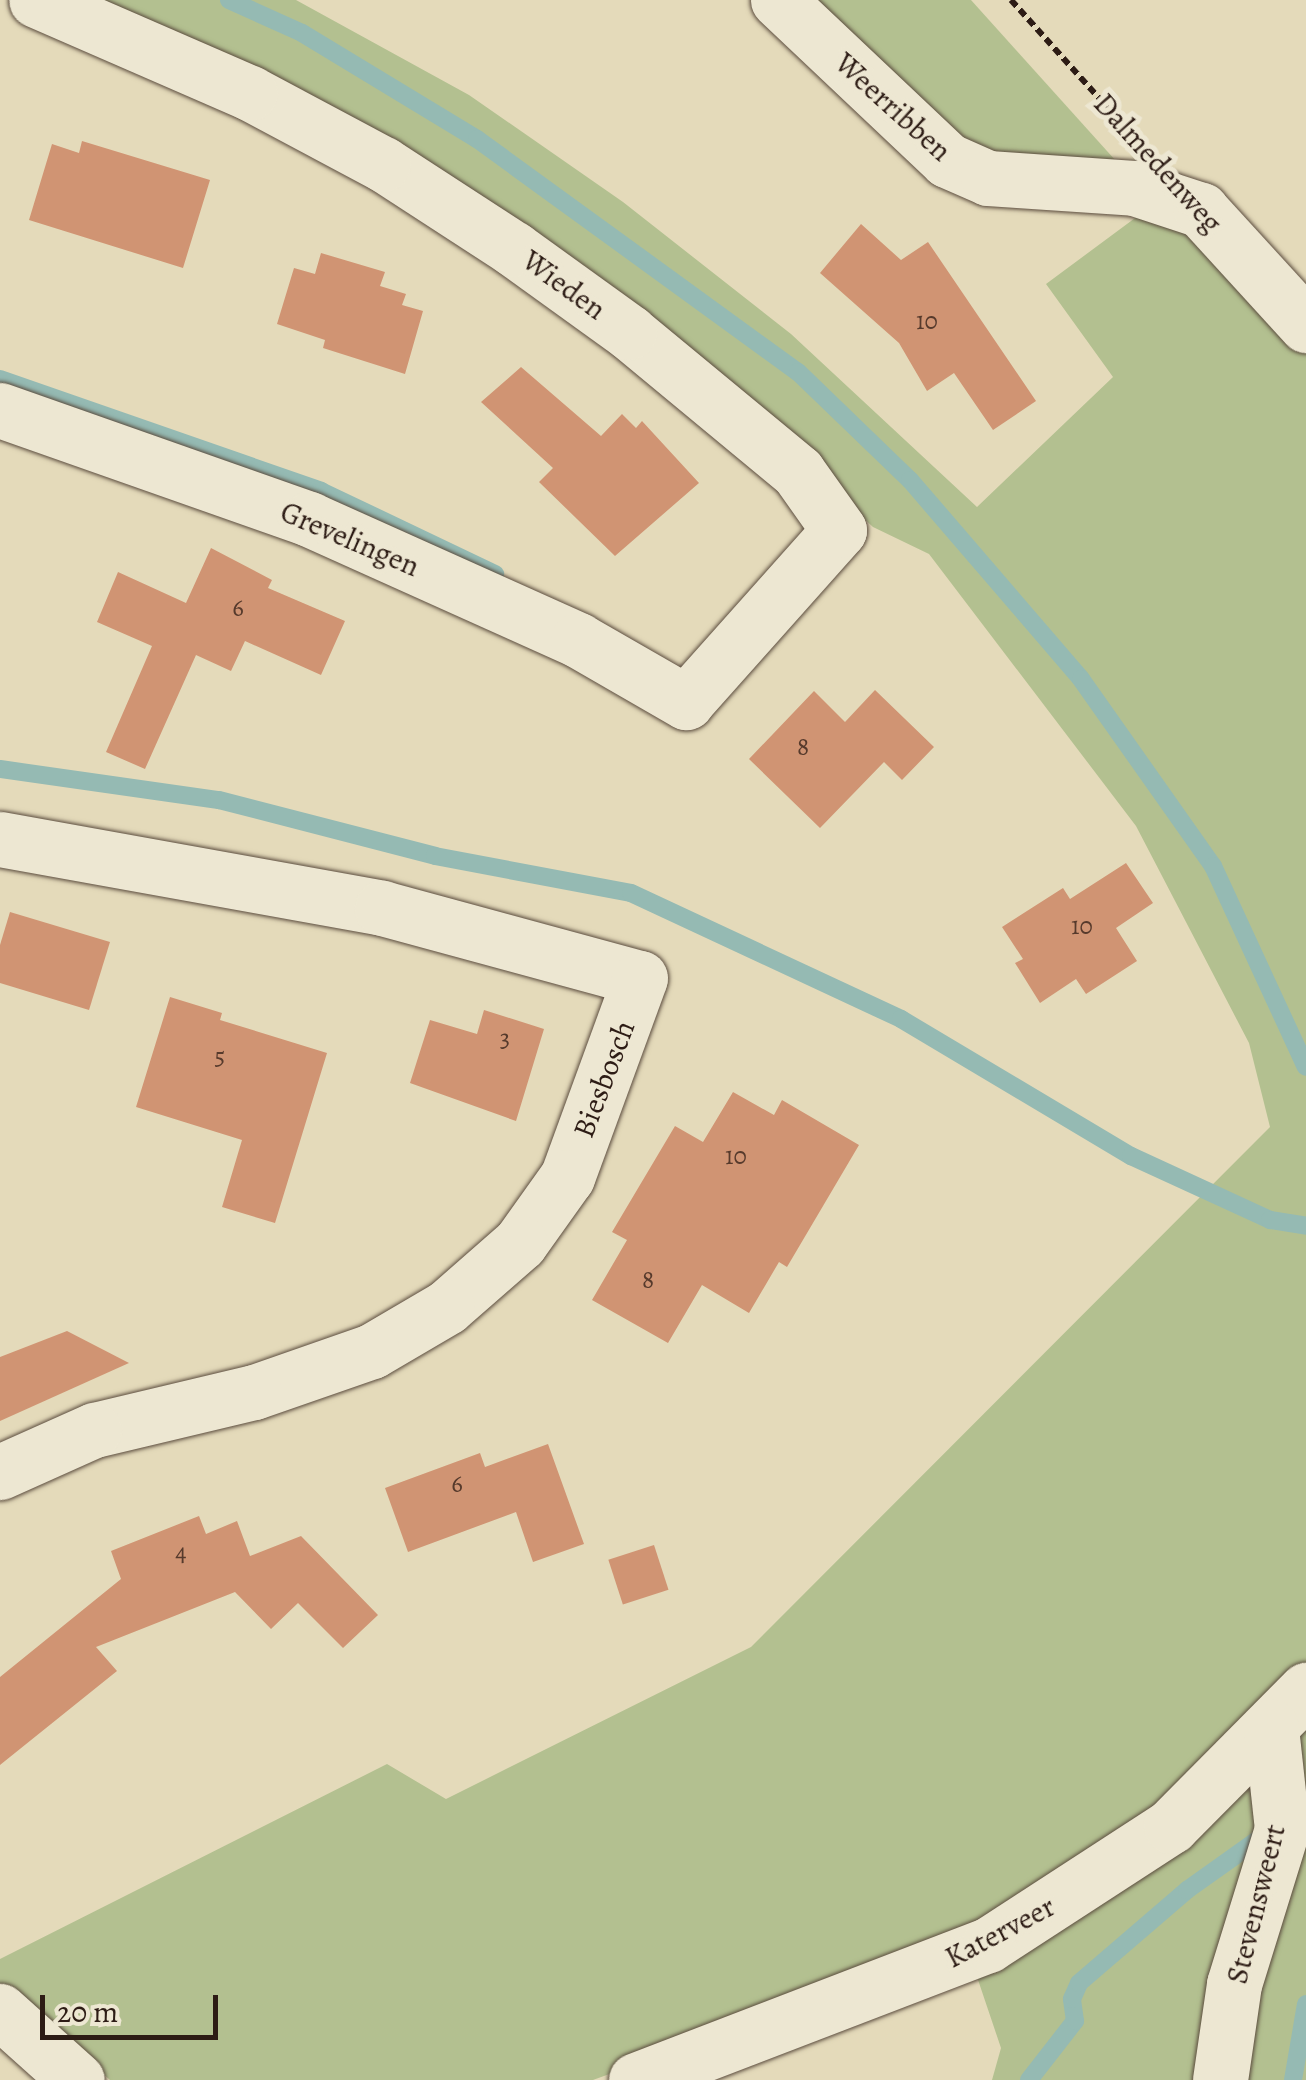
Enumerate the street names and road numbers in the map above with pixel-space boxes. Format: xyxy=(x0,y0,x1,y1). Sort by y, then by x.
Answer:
street label: Weerribben xyxy=(827,45,959,169)
street label: Dalmedenweg xyxy=(1086,86,1230,240)
street label: Wieden xyxy=(515,243,613,327)
street label: Grevelingen xyxy=(275,494,425,584)
street label: Biesbosch xyxy=(565,1015,643,1143)
street label: Stevensweert xyxy=(1219,1821,1293,1987)
street label: Katerveer xyxy=(939,1888,1061,1976)

